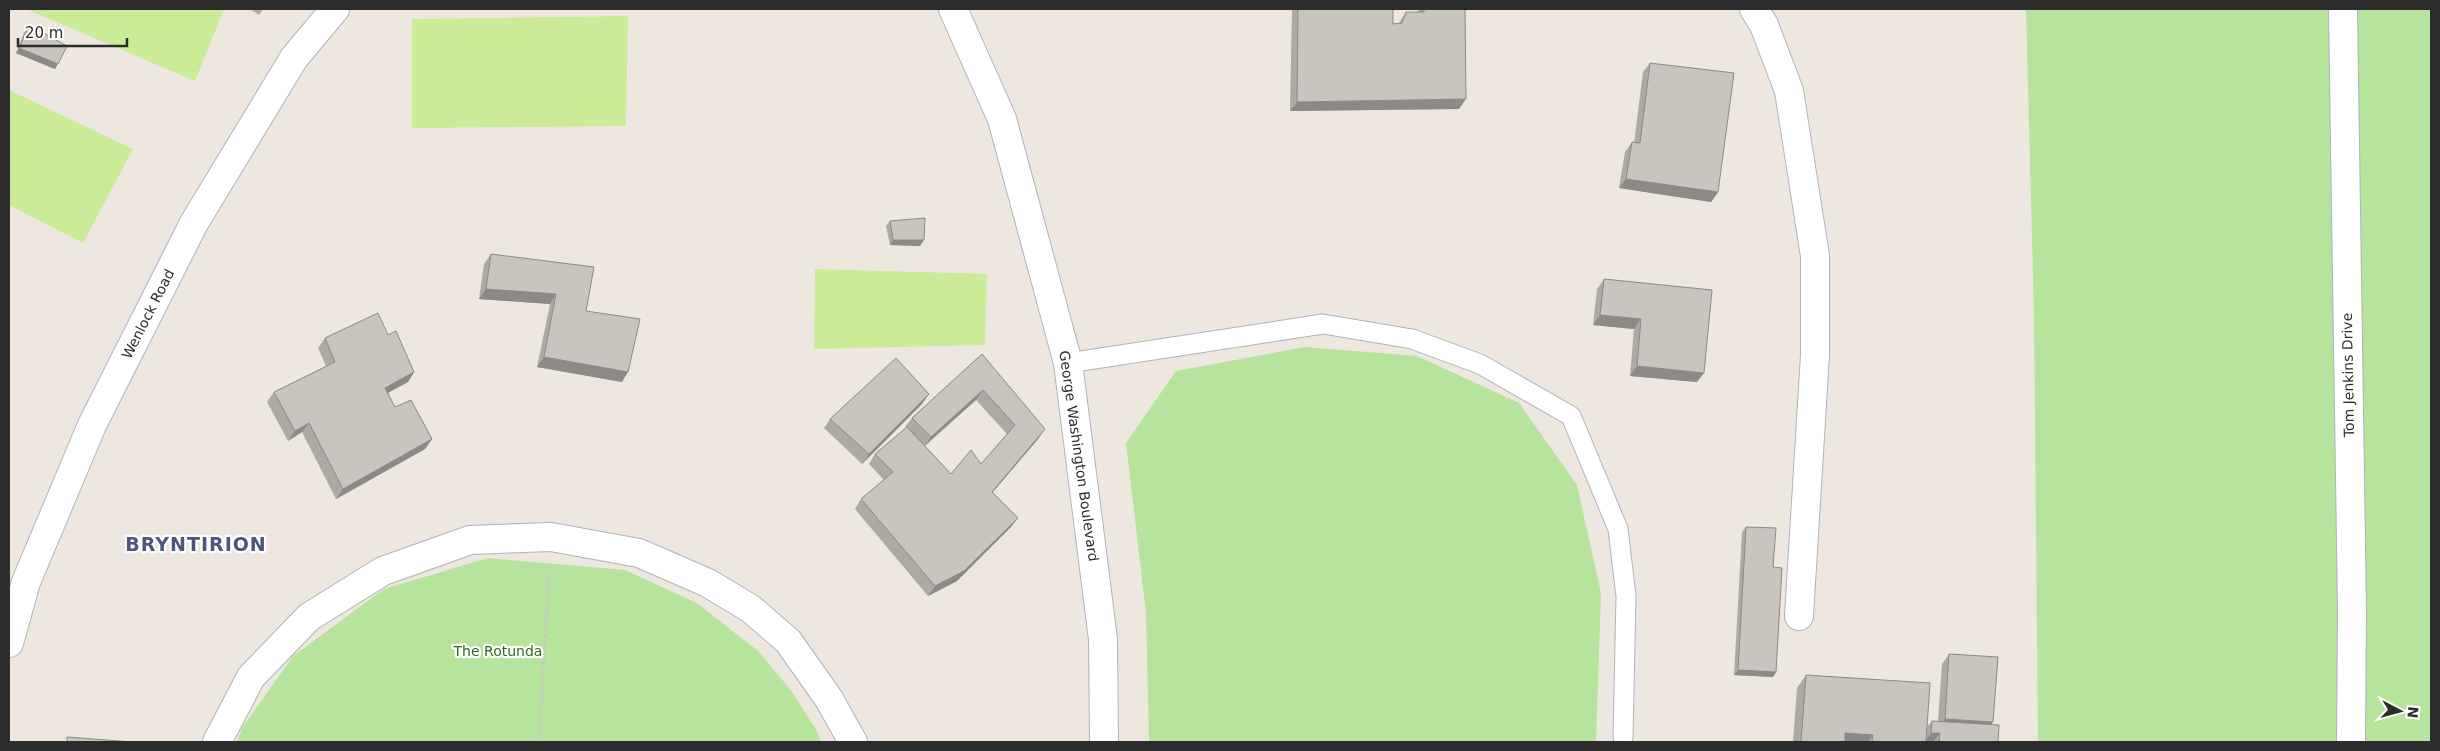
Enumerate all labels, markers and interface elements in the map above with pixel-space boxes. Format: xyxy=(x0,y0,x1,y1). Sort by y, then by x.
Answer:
scale bar xyxy=(18,15,126,47)
text: 20 m xyxy=(25,24,63,42)
street label: Wenlock Road xyxy=(119,267,177,361)
street label: Tom Jenkins Drive xyxy=(2339,313,2357,438)
street label: George Washington Boulevard xyxy=(1056,349,1102,563)
district label: BRYNTIRION xyxy=(125,533,267,555)
park label: The Rotunda xyxy=(453,643,542,659)
north arrow xyxy=(2375,686,2425,736)
text: N xyxy=(2404,706,2421,719)

